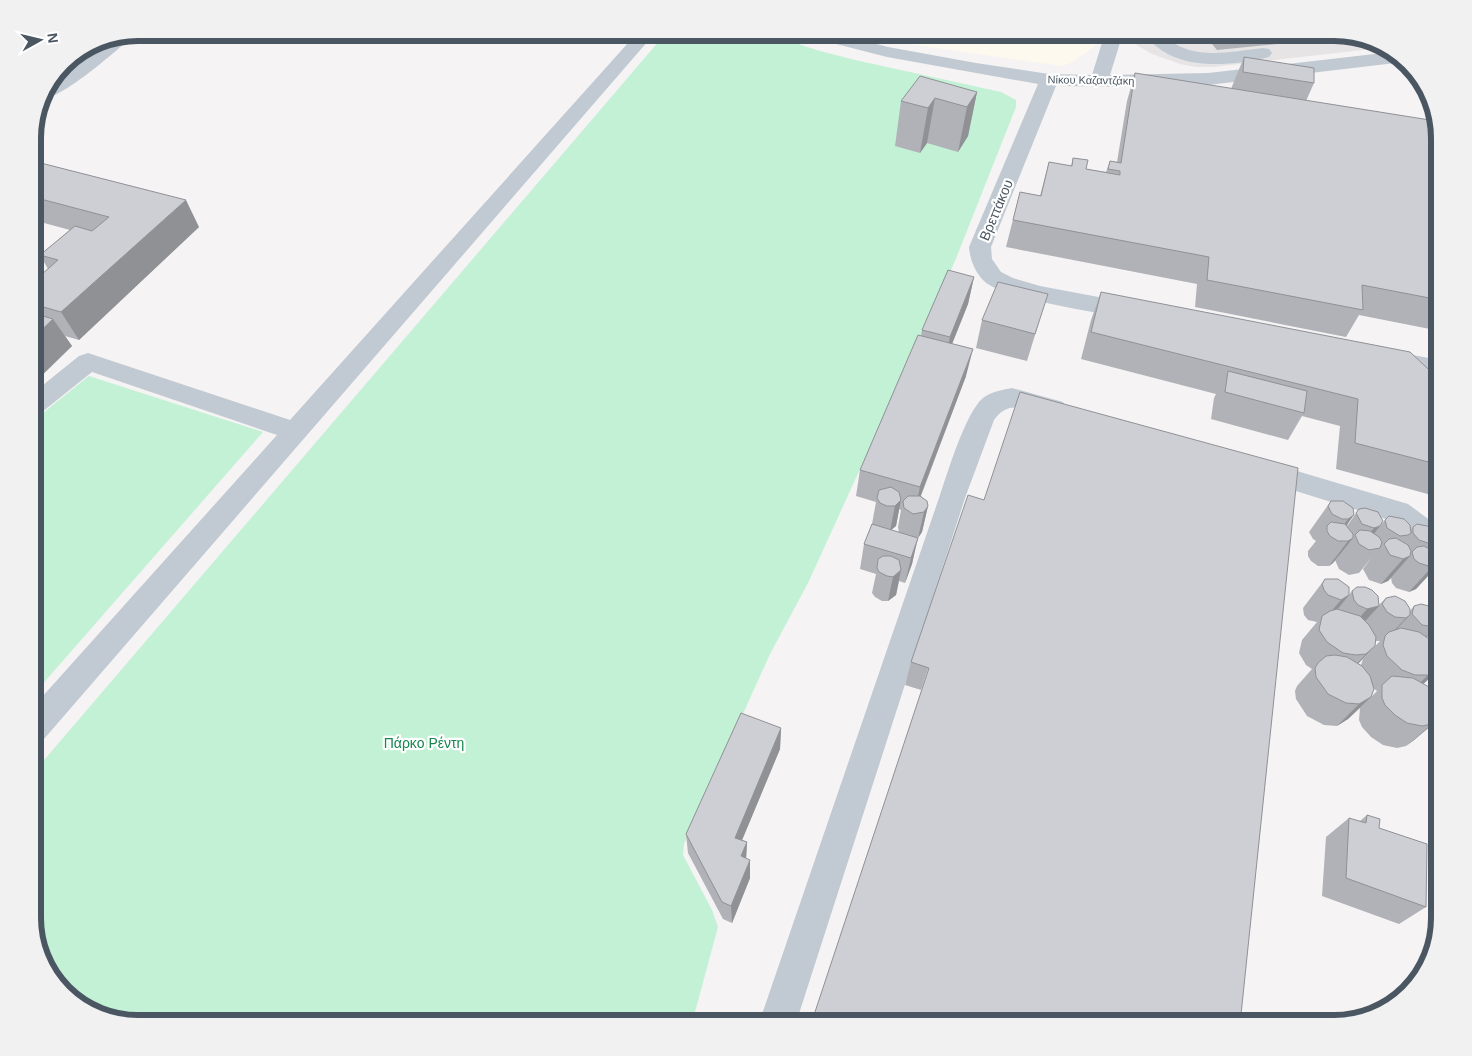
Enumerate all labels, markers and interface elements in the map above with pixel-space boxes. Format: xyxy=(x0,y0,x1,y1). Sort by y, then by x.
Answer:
north arrow xyxy=(15,15,65,65)
text: N xyxy=(44,32,62,44)
street label: Νίκου Καζαντζάκη xyxy=(1048,73,1134,87)
street label: Βρεττάκου xyxy=(976,177,1016,243)
park label: Πάρκο Ρέντη xyxy=(384,735,464,751)

